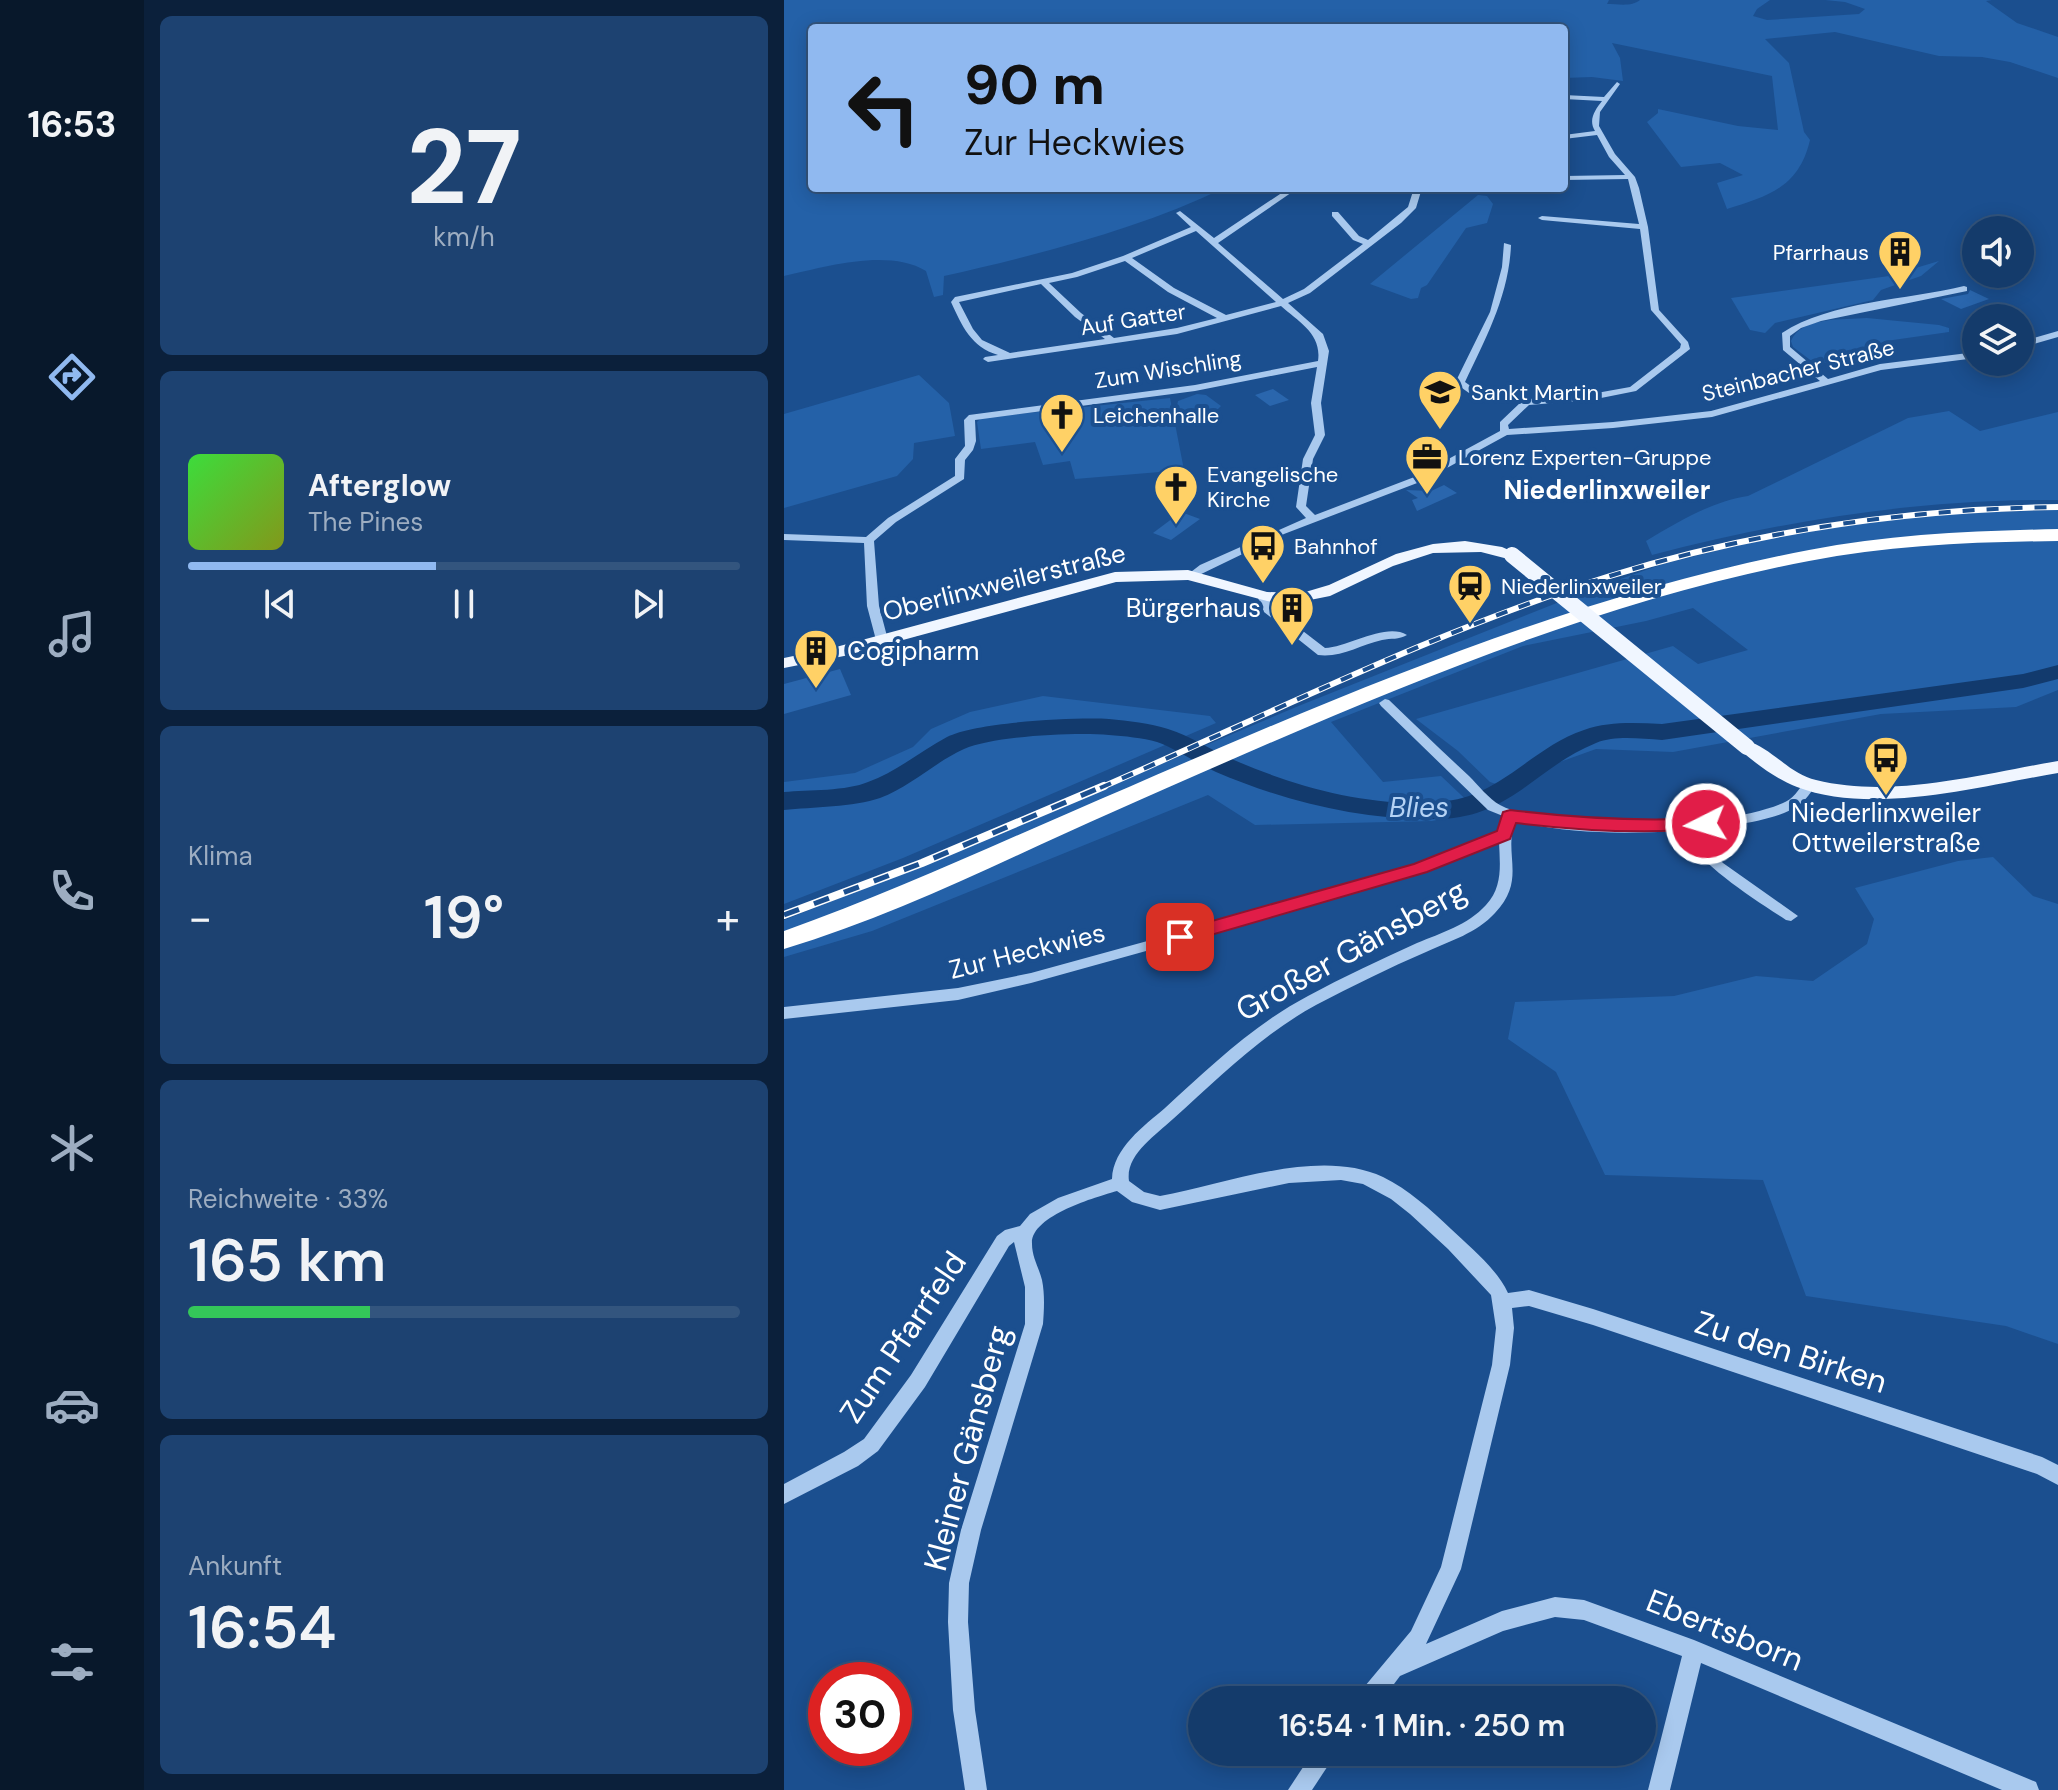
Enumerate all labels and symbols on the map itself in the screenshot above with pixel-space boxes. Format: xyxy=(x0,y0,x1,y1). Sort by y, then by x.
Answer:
building icon: Pfarrhaus xyxy=(1876,228,1924,291)
place label: Pfarrhaus xyxy=(1773,238,1869,267)
street label: Auf Gatter xyxy=(1078,297,1188,342)
street label: Steinbacher Straße xyxy=(1699,333,1897,408)
street label: Zum Wischling xyxy=(1093,344,1243,395)
school or university icon: Sankt Martin xyxy=(1416,368,1464,431)
place label: Sankt Martin xyxy=(1471,378,1599,407)
church icon: Leichenhalle xyxy=(1038,391,1086,454)
place label: Leichenhalle xyxy=(1093,401,1219,430)
office icon: Lorenz Experten-Gruppe xyxy=(1403,433,1451,496)
place label: Lorenz Experten-Gruppe xyxy=(1458,443,1712,472)
place label: Evangelische Kirche xyxy=(1207,460,1338,514)
church icon: Evangelische Kirche xyxy=(1152,463,1200,526)
district label: Niederlinxweiler xyxy=(1504,473,1711,507)
bus stop icon: Bahnhof xyxy=(1239,522,1287,585)
place label: Bahnhof xyxy=(1294,532,1378,561)
street label: Oberlinxweilerstraße xyxy=(879,535,1129,629)
station icon: Niederlinxweiler xyxy=(1446,562,1494,625)
place label: Niederlinxweiler xyxy=(1501,572,1662,601)
building icon: Bürgerhaus xyxy=(1268,584,1316,647)
place label: Bürgerhaus xyxy=(1126,591,1261,625)
building icon: Cogipharm xyxy=(792,627,840,690)
place label: Cogipharm xyxy=(847,634,979,668)
bus stop icon: Niederlinxweiler Ottweilerstraße xyxy=(1862,734,1910,797)
position arrow xyxy=(1664,782,1748,866)
water label: Blies xyxy=(1389,789,1449,826)
place label: Niederlinxweiler Ottweilerstraße xyxy=(1791,796,1981,860)
street label: Großer Gänsberg xyxy=(1228,869,1474,1031)
pin xyxy=(1146,903,1214,971)
street label: Zur Heckwies xyxy=(945,915,1109,987)
street label: Zum Pfarrfeld xyxy=(830,1243,976,1431)
street label: Zu den Birken xyxy=(1690,1301,1892,1403)
street label: Kleiner Gänsberg xyxy=(914,1321,1020,1575)
street label: Ebertsborn xyxy=(1640,1579,1810,1681)
speed limit sign: 30 xyxy=(808,1662,912,1766)

